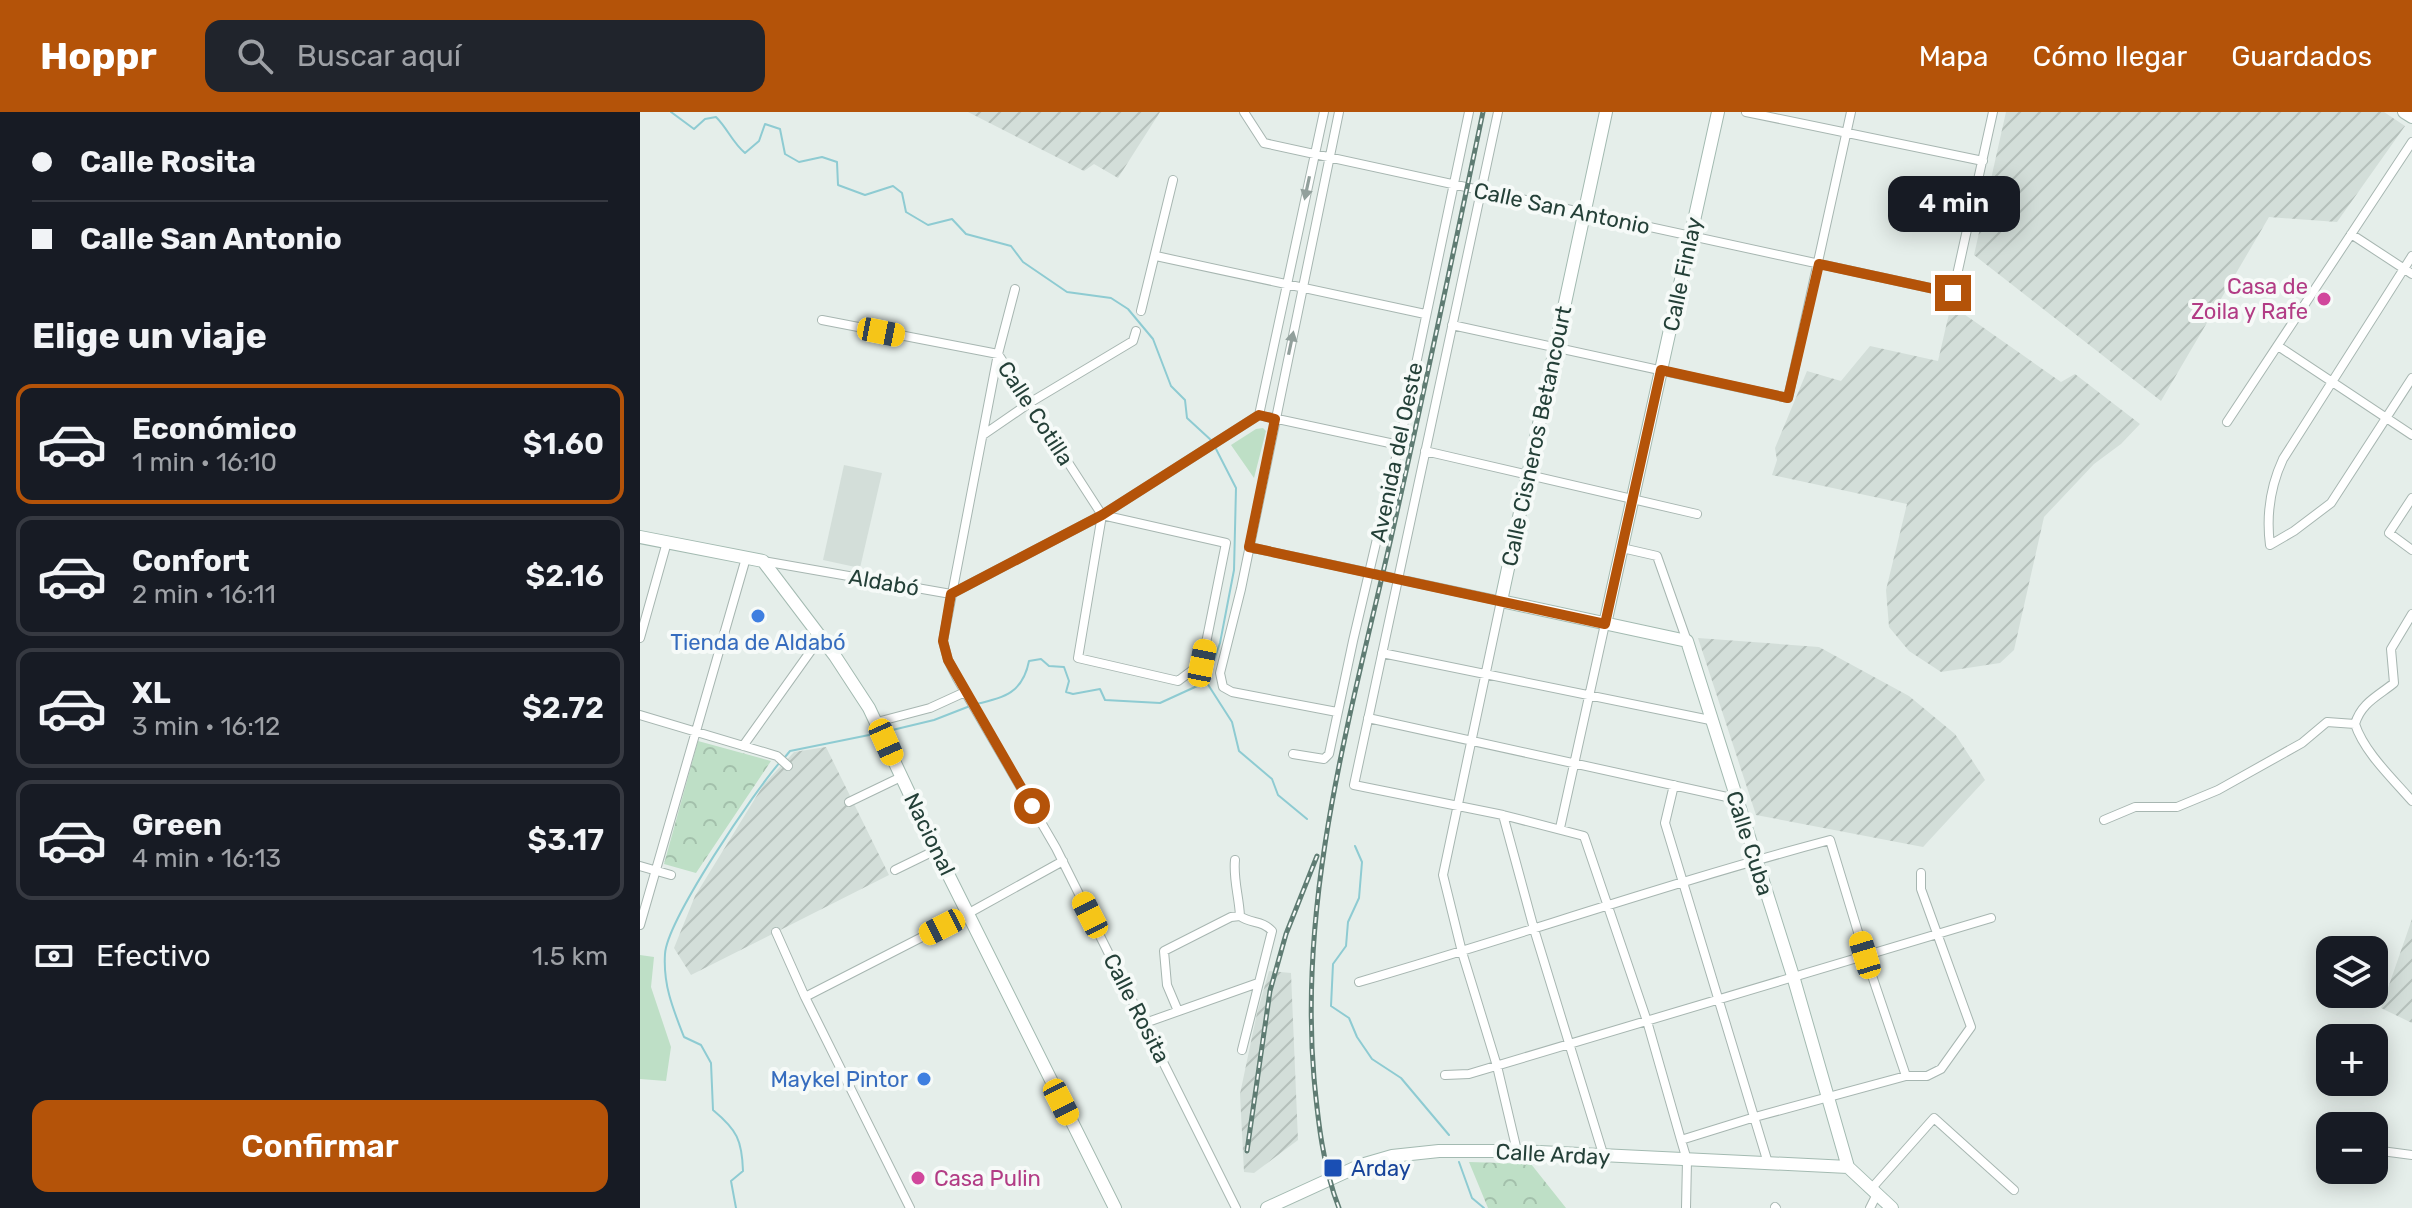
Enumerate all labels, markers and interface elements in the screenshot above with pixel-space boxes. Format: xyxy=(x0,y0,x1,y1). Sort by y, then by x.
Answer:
search box xyxy=(205,20,765,92)
text: Hoppr xyxy=(40,33,157,79)
icon: search xyxy=(233,34,277,78)
text: Buscar aquí xyxy=(297,38,461,74)
text: Mapa xyxy=(1919,40,1988,73)
text: Cómo llegar xyxy=(2032,40,2187,73)
text: Guardados xyxy=(2231,40,2372,73)
text: Calle Rosita xyxy=(80,144,256,180)
one-way arrow xyxy=(1301,176,1313,201)
street label: Calle San Antonio xyxy=(1471,177,1653,240)
callout: 4 min xyxy=(1887,177,2019,233)
text: 4 min xyxy=(1919,188,1989,219)
street label: Calle Finlay xyxy=(1657,215,1708,334)
text: Calle San Antonio xyxy=(80,221,342,257)
place label: Casa de Zoila y Rafe xyxy=(2191,273,2308,325)
route end xyxy=(1935,275,1971,311)
marker: Casa de Zoila y Rafe xyxy=(2315,290,2333,308)
street label: Calle Cisneros Betancourt xyxy=(1496,303,1577,569)
text: Elige un viaje xyxy=(32,314,267,357)
car xyxy=(855,316,907,348)
one-way arrow xyxy=(1285,330,1298,355)
street label: Calle Cotilla xyxy=(992,356,1079,471)
street label: Avenida del Oeste xyxy=(1364,360,1429,544)
icon: car xyxy=(36,408,108,480)
text: Económico xyxy=(132,411,297,447)
text: $1.60 xyxy=(523,426,604,462)
text: 1 min · 16:10 xyxy=(132,447,277,478)
icon: car xyxy=(36,540,108,612)
text: Confort xyxy=(132,543,250,579)
text: $2.16 xyxy=(526,558,604,594)
street label: Aldabó xyxy=(847,563,921,602)
text: 2 min · 16:11 xyxy=(132,579,276,610)
marker: Tienda de Aldabó xyxy=(749,607,767,625)
place label: Tienda de Aldabó xyxy=(670,629,846,656)
car xyxy=(1186,637,1218,689)
icon: car xyxy=(36,672,108,744)
text: XL xyxy=(132,675,171,711)
text: $2.72 xyxy=(522,690,604,726)
text: 3 min · 16:12 xyxy=(132,711,280,742)
car xyxy=(865,715,907,769)
street label: Calle Cuba xyxy=(1720,787,1779,899)
route start xyxy=(1014,788,1050,824)
street label: Nacional xyxy=(898,789,961,880)
icon: car xyxy=(36,804,108,876)
text: Green xyxy=(132,807,222,843)
text: $3.17 xyxy=(528,822,604,858)
text: 4 min · 16:13 xyxy=(132,843,281,874)
car xyxy=(1068,888,1112,942)
car xyxy=(915,905,969,949)
car xyxy=(1847,929,1883,981)
icon: cash xyxy=(32,934,76,978)
map controls xyxy=(2316,936,2388,1184)
button: layers xyxy=(2316,936,2388,1008)
text: Efectivo xyxy=(96,938,211,974)
text: 1.5 km xyxy=(532,941,608,972)
street label: Calle Rosita xyxy=(1097,949,1176,1068)
button: + xyxy=(2316,1024,2388,1096)
place label: Maykel Pintor xyxy=(770,1066,909,1093)
marker: Maykel Pintor xyxy=(915,1070,933,1088)
car xyxy=(1039,1075,1083,1129)
button: Confirmar xyxy=(32,1100,608,1192)
button: − xyxy=(2316,1112,2388,1184)
street label: Calle Arday xyxy=(1495,1138,1611,1171)
place label: Arday xyxy=(1351,1155,1411,1182)
marker: Arday xyxy=(1322,1157,1344,1179)
place label: Casa Pulin xyxy=(934,1165,1041,1192)
marker: Casa Pulin xyxy=(909,1169,927,1187)

